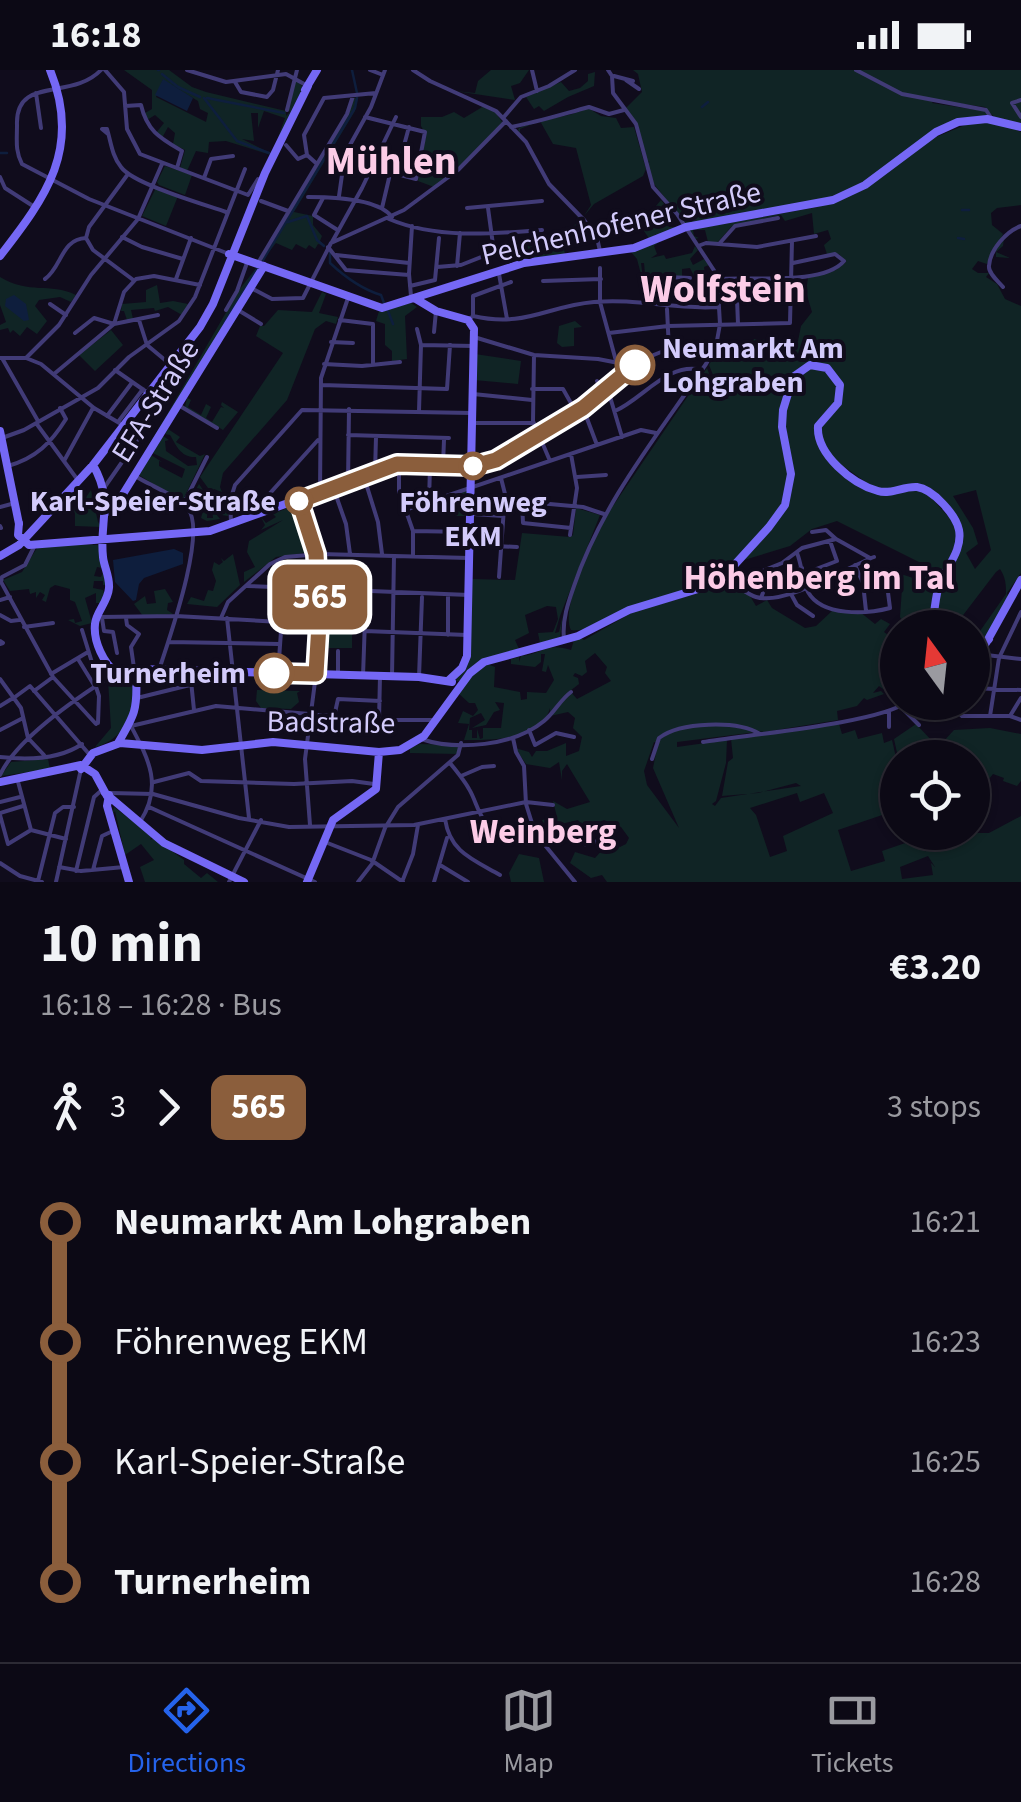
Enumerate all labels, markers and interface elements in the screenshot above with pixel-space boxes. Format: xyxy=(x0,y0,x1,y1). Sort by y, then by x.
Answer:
text: 16:18 xyxy=(50,8,142,62)
district label: Mühlen xyxy=(325,133,457,190)
street label: Pelchenhofener Straße xyxy=(477,170,765,277)
district label: Wolfstein xyxy=(640,261,806,318)
place label: Neumarkt Am Lohgraben xyxy=(662,327,844,404)
street label: EFA-Straße xyxy=(101,332,210,471)
marker: Neumarkt Am Lohgraben xyxy=(616,346,654,384)
marker: Föhrenweg EKM xyxy=(460,453,486,479)
place label: Karl-Speier-Straße xyxy=(30,480,276,523)
place label: Föhrenweg EKM xyxy=(399,481,547,558)
marker: Karl-Speier-Straße xyxy=(286,488,312,514)
district label: Höhenberg im Tal xyxy=(684,553,954,603)
line badge: 565 xyxy=(262,564,378,630)
text: 565 xyxy=(292,572,348,622)
north arrow xyxy=(880,610,990,720)
map controls xyxy=(880,610,990,850)
place label: Turnerheim xyxy=(90,652,246,695)
marker: Turnerheim xyxy=(255,654,293,692)
street label: Badstraße xyxy=(266,700,396,745)
button: locate xyxy=(880,740,990,850)
district label: Weinberg xyxy=(470,807,617,857)
text: 10 min xyxy=(40,905,203,983)
text: €3.20 xyxy=(889,940,981,994)
text: 16:18 – 16:28 · Bus xyxy=(40,982,282,1028)
icon: walk xyxy=(40,1080,95,1135)
icon: forward xyxy=(141,1080,196,1135)
text: 565 xyxy=(231,1082,286,1132)
text: 3 xyxy=(110,1084,126,1130)
text: 3 stops xyxy=(887,1084,981,1130)
text: Neumarkt Am Lohgraben xyxy=(114,1195,531,1249)
text: 16:21 xyxy=(909,1199,981,1245)
text: Föhrenweg EKM xyxy=(114,1315,368,1369)
text: 16:23 xyxy=(909,1319,981,1365)
text: Karl-Speier-Straße xyxy=(114,1435,405,1489)
text: 16:25 xyxy=(909,1439,981,1485)
text: Turnerheim xyxy=(114,1555,311,1609)
text: 16:28 xyxy=(909,1559,981,1605)
tab: Directions xyxy=(127,1683,246,1783)
tab: Map xyxy=(501,1683,556,1783)
tab: Tickets xyxy=(811,1683,894,1783)

